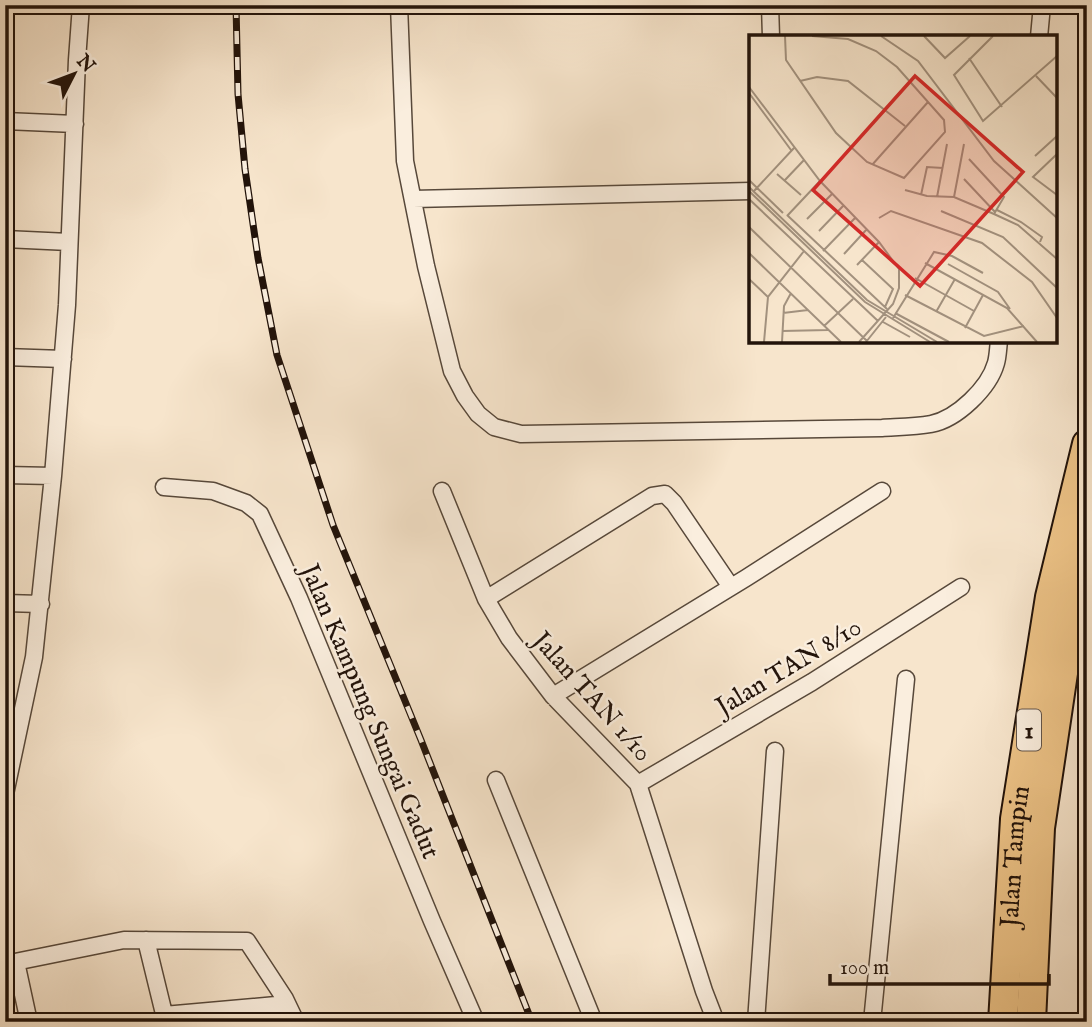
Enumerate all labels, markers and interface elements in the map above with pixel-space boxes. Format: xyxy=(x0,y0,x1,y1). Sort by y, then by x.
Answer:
inset map xyxy=(749,35,1057,343)
north arrow xyxy=(38,38,108,108)
text: N xyxy=(70,49,100,79)
street label: Jalan Kampung Sungai Gadut xyxy=(291,556,447,864)
street label: Jalan TAN 8/10 xyxy=(707,611,868,725)
street label: Jalan TAN 1/10 xyxy=(523,623,659,769)
road number: 1 xyxy=(1017,710,1041,750)
street label: Jalan Tampin xyxy=(993,783,1038,931)
scale bar xyxy=(830,943,1048,987)
text: 100 m xyxy=(840,955,889,982)

